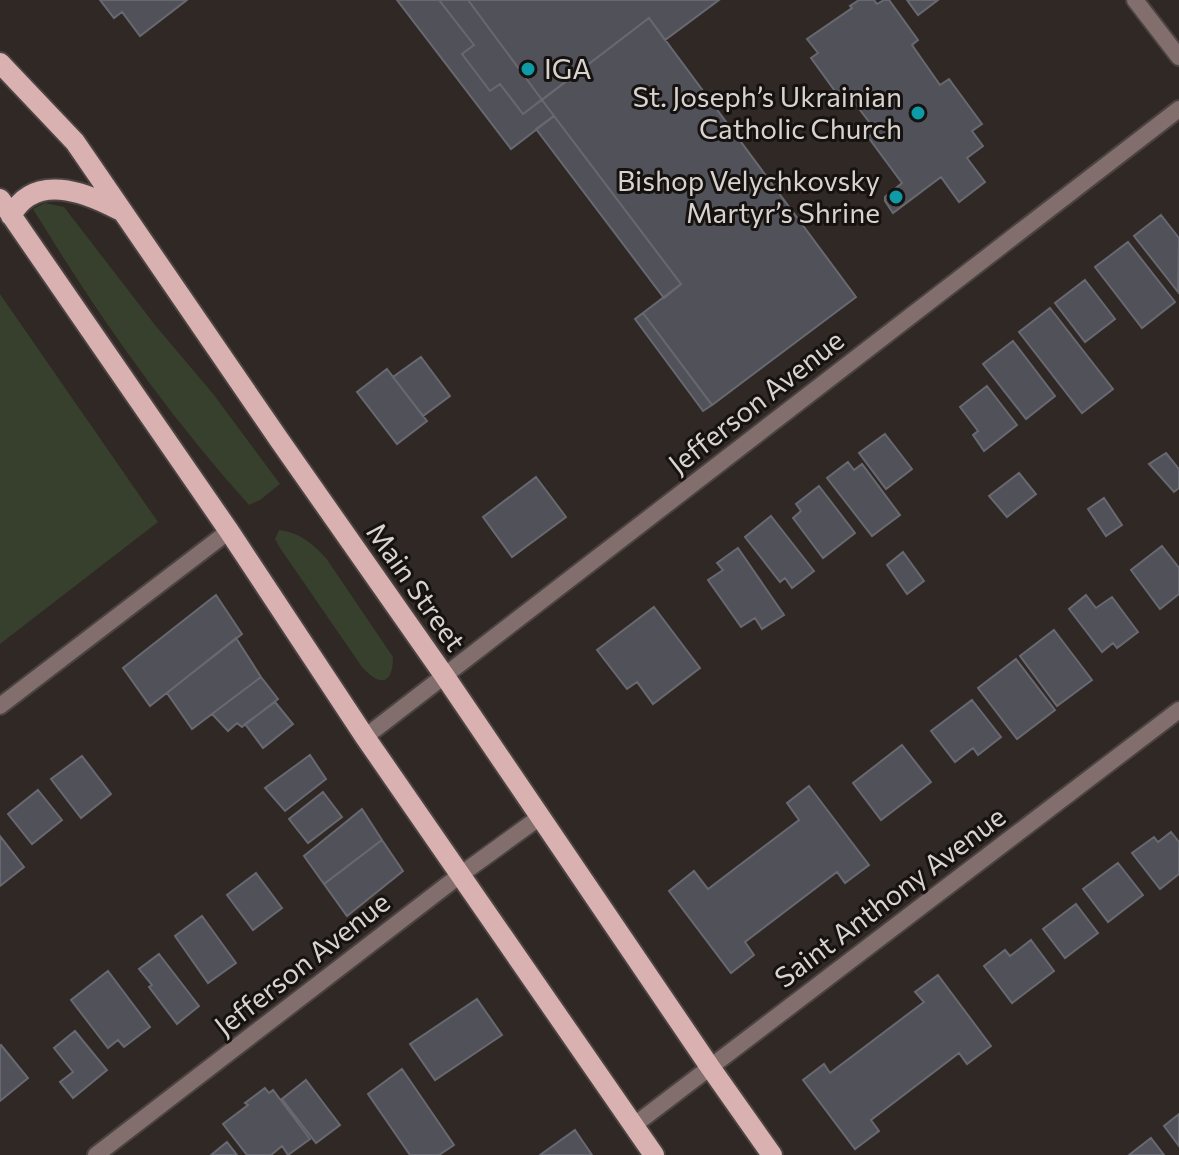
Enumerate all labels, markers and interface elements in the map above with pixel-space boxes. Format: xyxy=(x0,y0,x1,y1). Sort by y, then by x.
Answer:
place label: IGA xyxy=(544,51,592,85)
marker: IGA xyxy=(519,60,537,78)
place label: St. Joseph’s Ukrainian Catholic Church xyxy=(633,79,902,145)
marker: St. Joseph’s Ukrainian Catholic Church xyxy=(909,104,927,122)
place label: Bishop Velychkovsky Martyr’s Shrine xyxy=(617,163,880,229)
marker: Bishop Velychkovsky Martyr’s Shrine xyxy=(887,188,905,206)
street label: Jefferson Avenue xyxy=(661,322,850,480)
street label: Main Street xyxy=(360,516,473,657)
street label: Saint Anthony Avenue xyxy=(767,798,1011,994)
street label: Jefferson Avenue xyxy=(207,884,396,1042)

